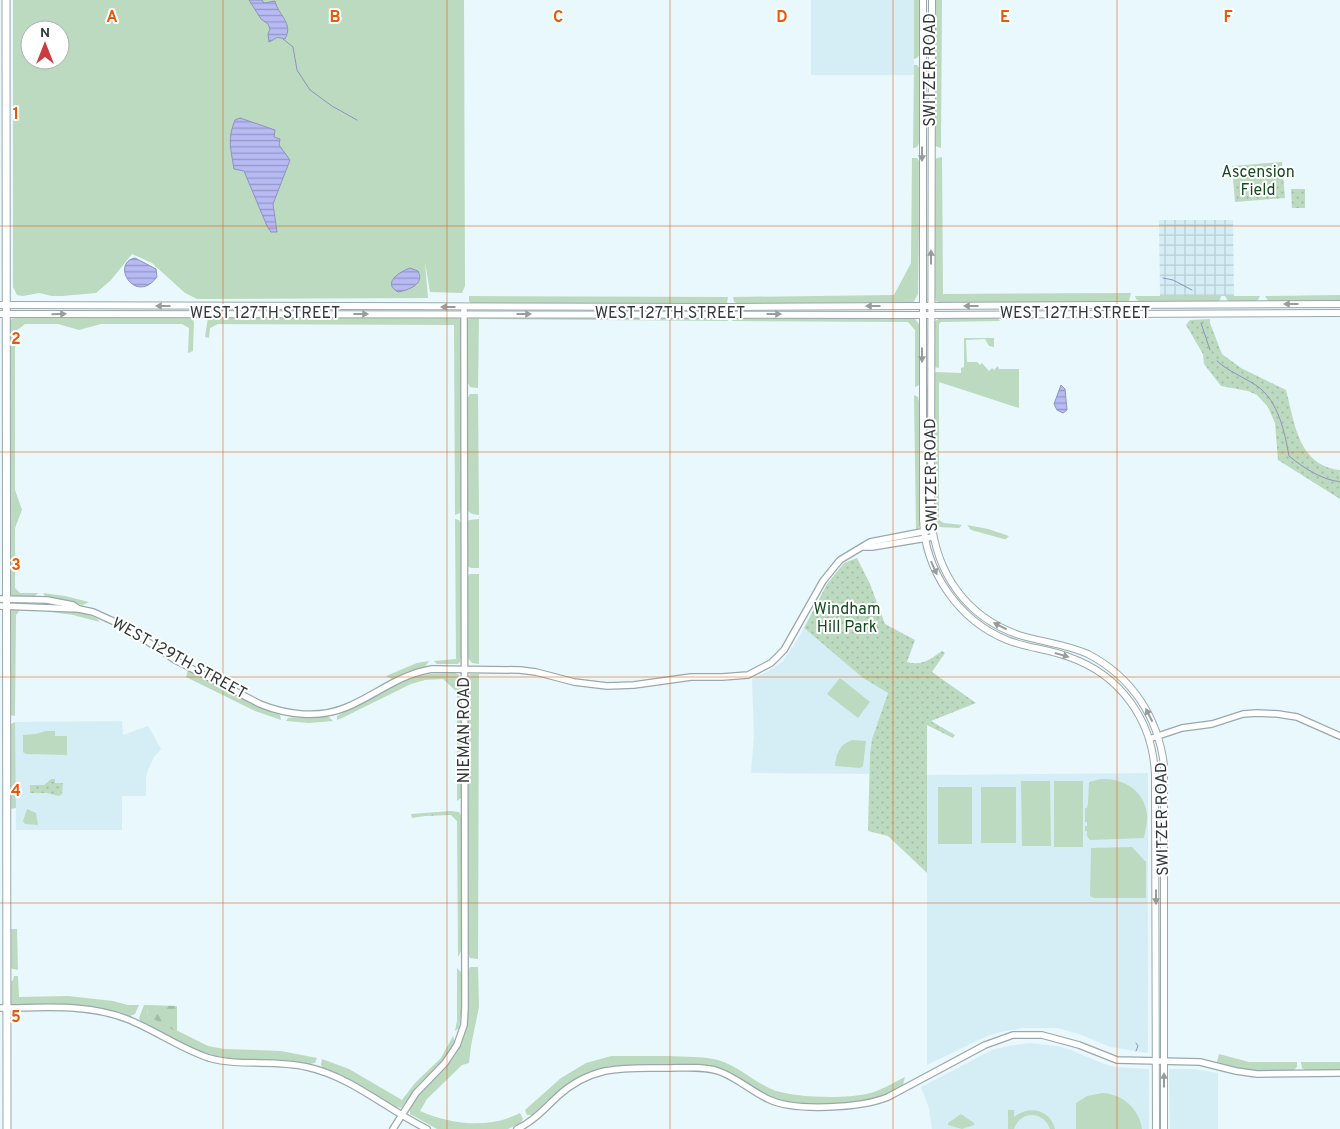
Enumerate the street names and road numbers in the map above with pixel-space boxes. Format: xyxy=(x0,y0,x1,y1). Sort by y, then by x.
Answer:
street label: SWITZER ROAD xyxy=(921,13,941,127)
street label: WEST 127TH STREET xyxy=(190,304,340,324)
street label: WEST 127TH STREET xyxy=(595,304,745,324)
street label: WEST 127TH STREET xyxy=(1000,304,1150,324)
street label: SWITZER ROAD xyxy=(921,418,943,532)
street label: WEST 129TH STREET xyxy=(108,614,250,704)
street label: NIEMAN ROAD xyxy=(455,677,475,783)
street label: SWITZER ROAD xyxy=(1152,762,1174,876)

